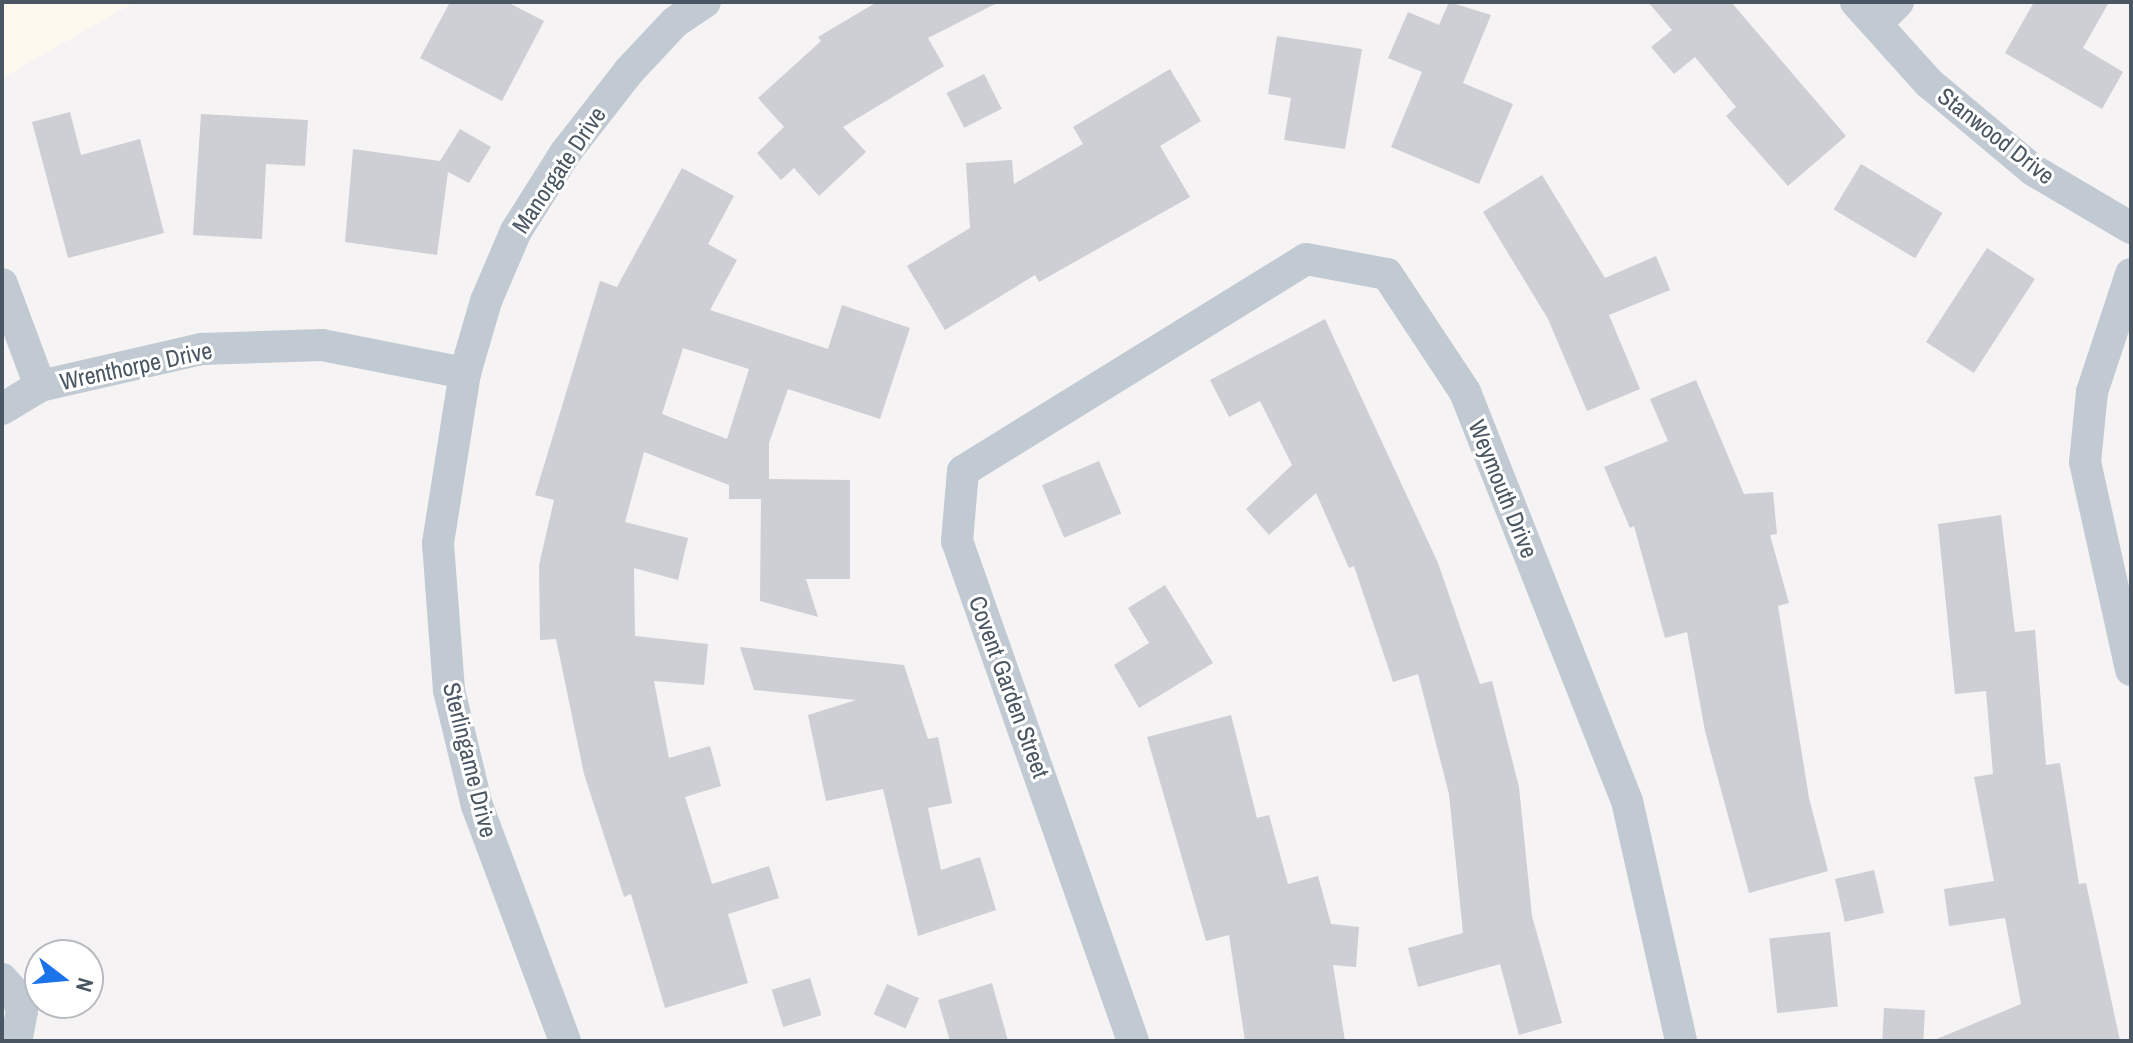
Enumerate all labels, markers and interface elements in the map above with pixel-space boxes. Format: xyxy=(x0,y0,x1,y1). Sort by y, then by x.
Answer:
street label: Stanwood Drive xyxy=(1932,82,2060,190)
street label: Manorgate Drive xyxy=(506,101,612,239)
street label: Wrenthorpe Drive xyxy=(57,336,215,396)
street label: Weymouth Drive xyxy=(1462,416,1544,562)
street label: Covent Garden Street xyxy=(963,592,1055,782)
street label: Sterlingame Drive xyxy=(437,680,503,840)
north arrow xyxy=(24,939,104,1019)
text: N xyxy=(69,975,101,995)

